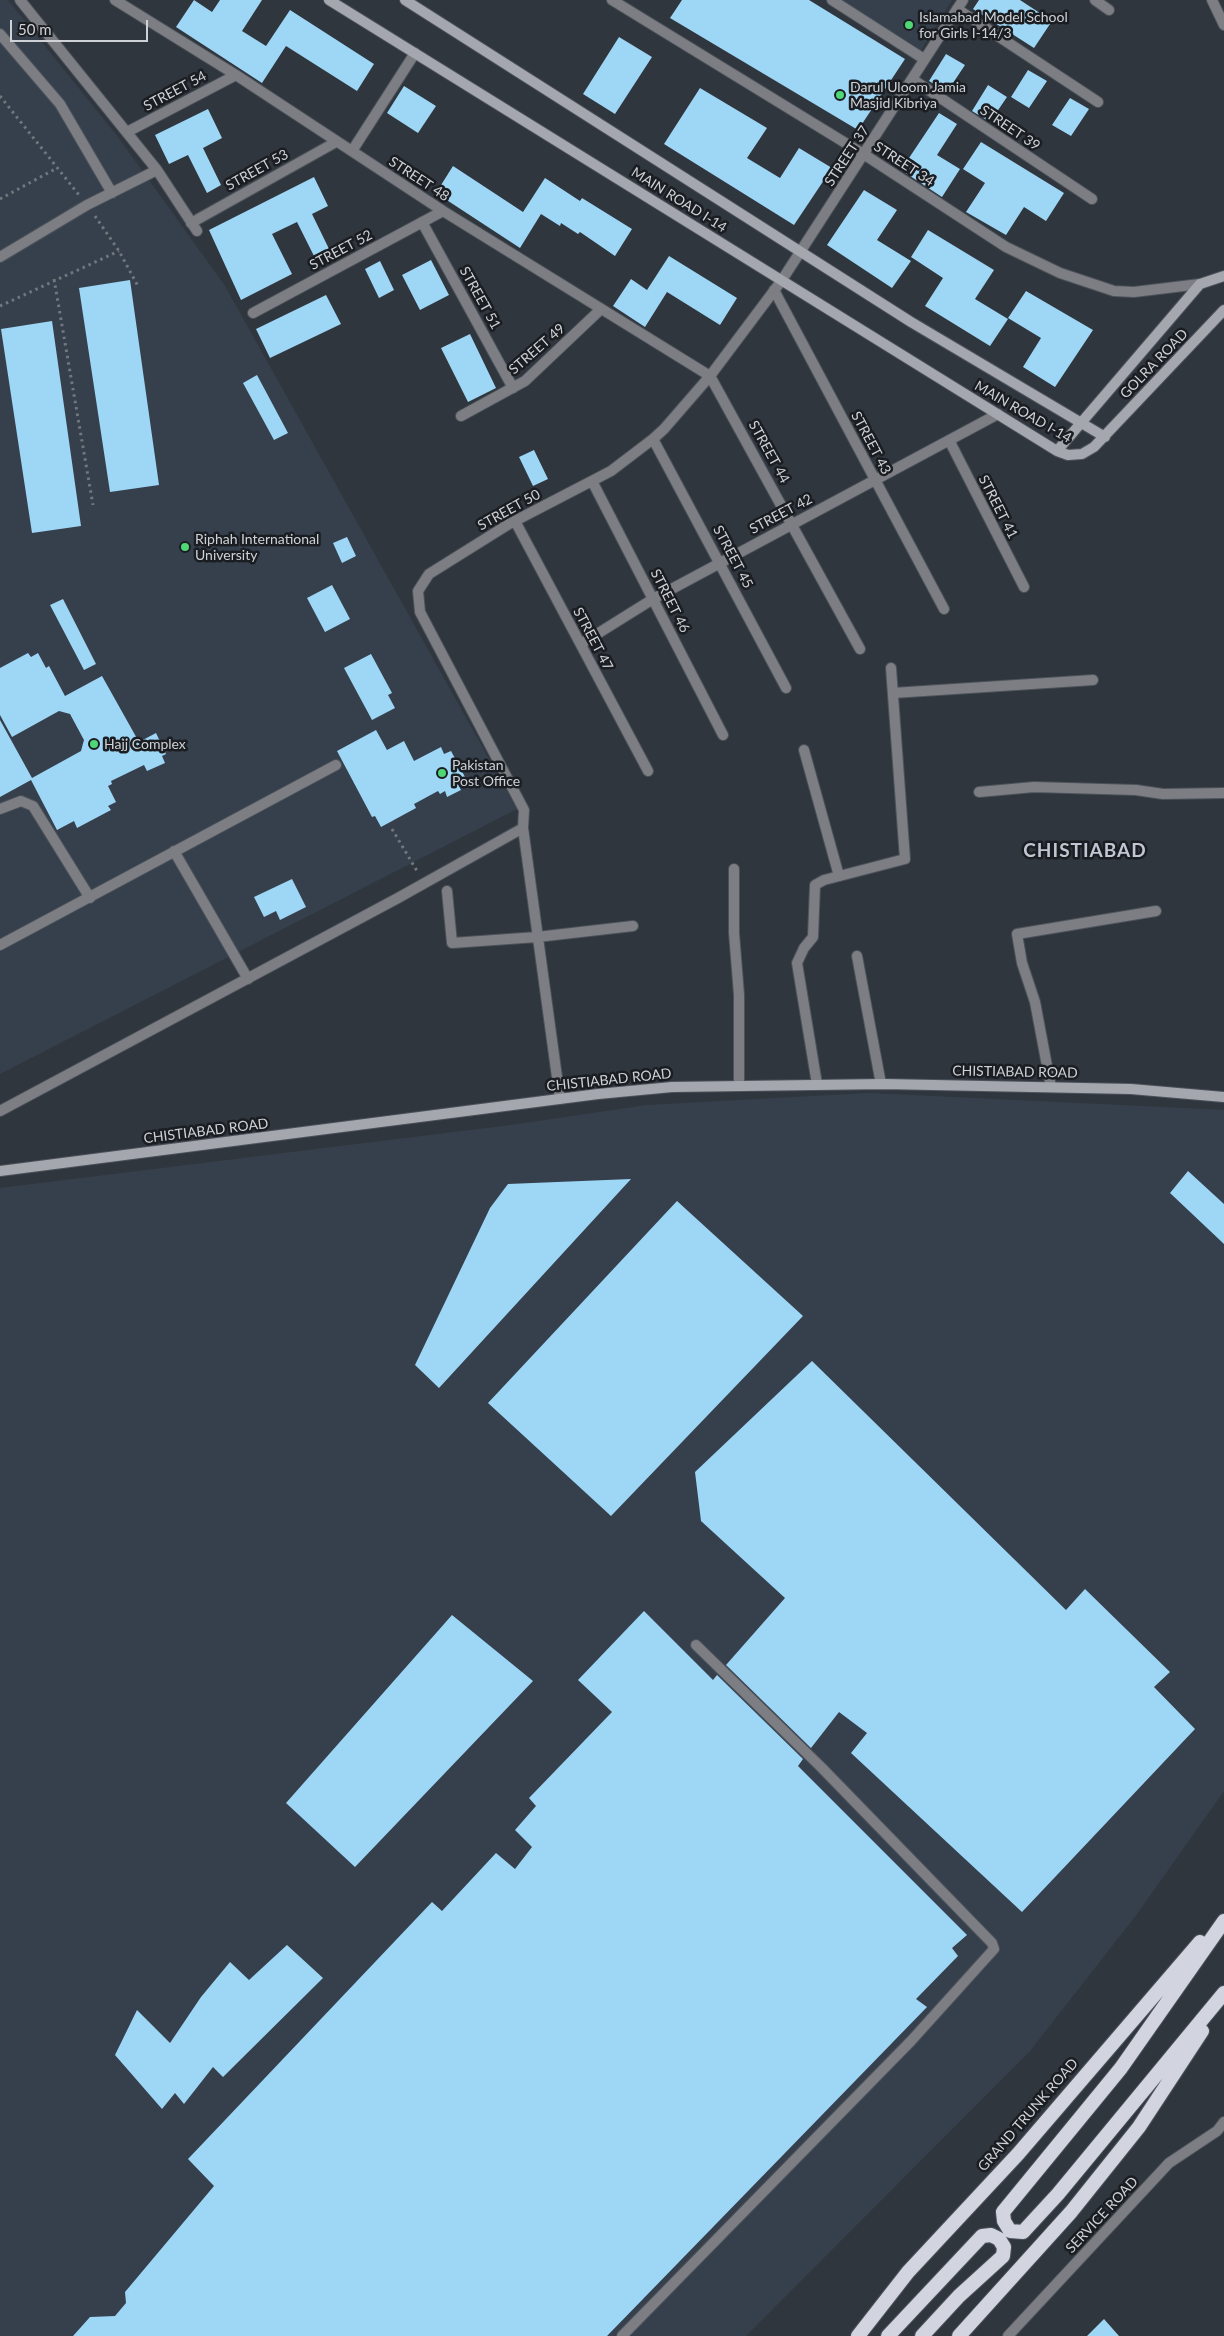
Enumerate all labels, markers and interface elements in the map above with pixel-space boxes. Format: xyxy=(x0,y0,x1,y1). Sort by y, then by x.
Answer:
place label: Islamabad Model School for Girls I-14/3 xyxy=(919,9,1068,41)
scale bar xyxy=(12,10,150,42)
marker: Islamabad Model School for Girls I-14/3 xyxy=(903,19,915,31)
text: 50 m xyxy=(18,20,52,38)
street label: STREET 54 xyxy=(141,67,209,115)
place label: Darul Uloom Jamia Masjid Kibriya xyxy=(850,79,966,111)
marker: Darul Uloom Jamia Masjid Kibriya xyxy=(834,89,846,101)
street label: STREET 39 xyxy=(977,102,1043,154)
street label: STREET 37 xyxy=(821,123,873,189)
street label: STREET 34 xyxy=(871,138,937,190)
street label: STREET 53 xyxy=(223,146,291,194)
street label: STREET 48 xyxy=(386,153,452,205)
street label: MAIN ROAD I-14 xyxy=(628,164,730,236)
street label: STREET 52 xyxy=(307,226,375,274)
street label: STREET 51 xyxy=(456,264,504,332)
street label: STREET 49 xyxy=(505,320,569,378)
street label: GOLRA ROAD xyxy=(1117,326,1191,402)
street label: MAIN ROAD I-14 xyxy=(971,377,1075,447)
street label: STREET 43 xyxy=(847,409,895,477)
street label: STREET 44 xyxy=(745,418,793,486)
street label: STREET 41 xyxy=(975,472,1021,542)
street label: STREET 50 xyxy=(475,486,543,534)
street label: STREET 42 xyxy=(747,490,815,538)
street label: STREET 45 xyxy=(709,523,757,591)
place label: Riphah International University xyxy=(195,531,319,564)
marker: Riphah International University xyxy=(179,541,191,553)
street label: STREET 46 xyxy=(647,566,693,636)
street label: STREET 47 xyxy=(569,605,617,673)
place label: Hajj Complex xyxy=(104,736,186,752)
marker: Hajj Complex xyxy=(88,738,100,750)
place label: Pakistan Post Office xyxy=(452,757,520,790)
marker: Pakistan Post Office xyxy=(436,767,448,779)
district label: CHISTIABAD xyxy=(1022,840,1148,862)
street label: CHISTIABAD ROAD xyxy=(952,1063,1078,1081)
street label: CHISTIABAD ROAD xyxy=(546,1065,672,1095)
street label: CHISTIABAD ROAD xyxy=(143,1115,269,1147)
street label: GRAND TRUNK ROAD xyxy=(974,2055,1082,2175)
street label: SERVICE ROAD xyxy=(1062,2173,1142,2257)

